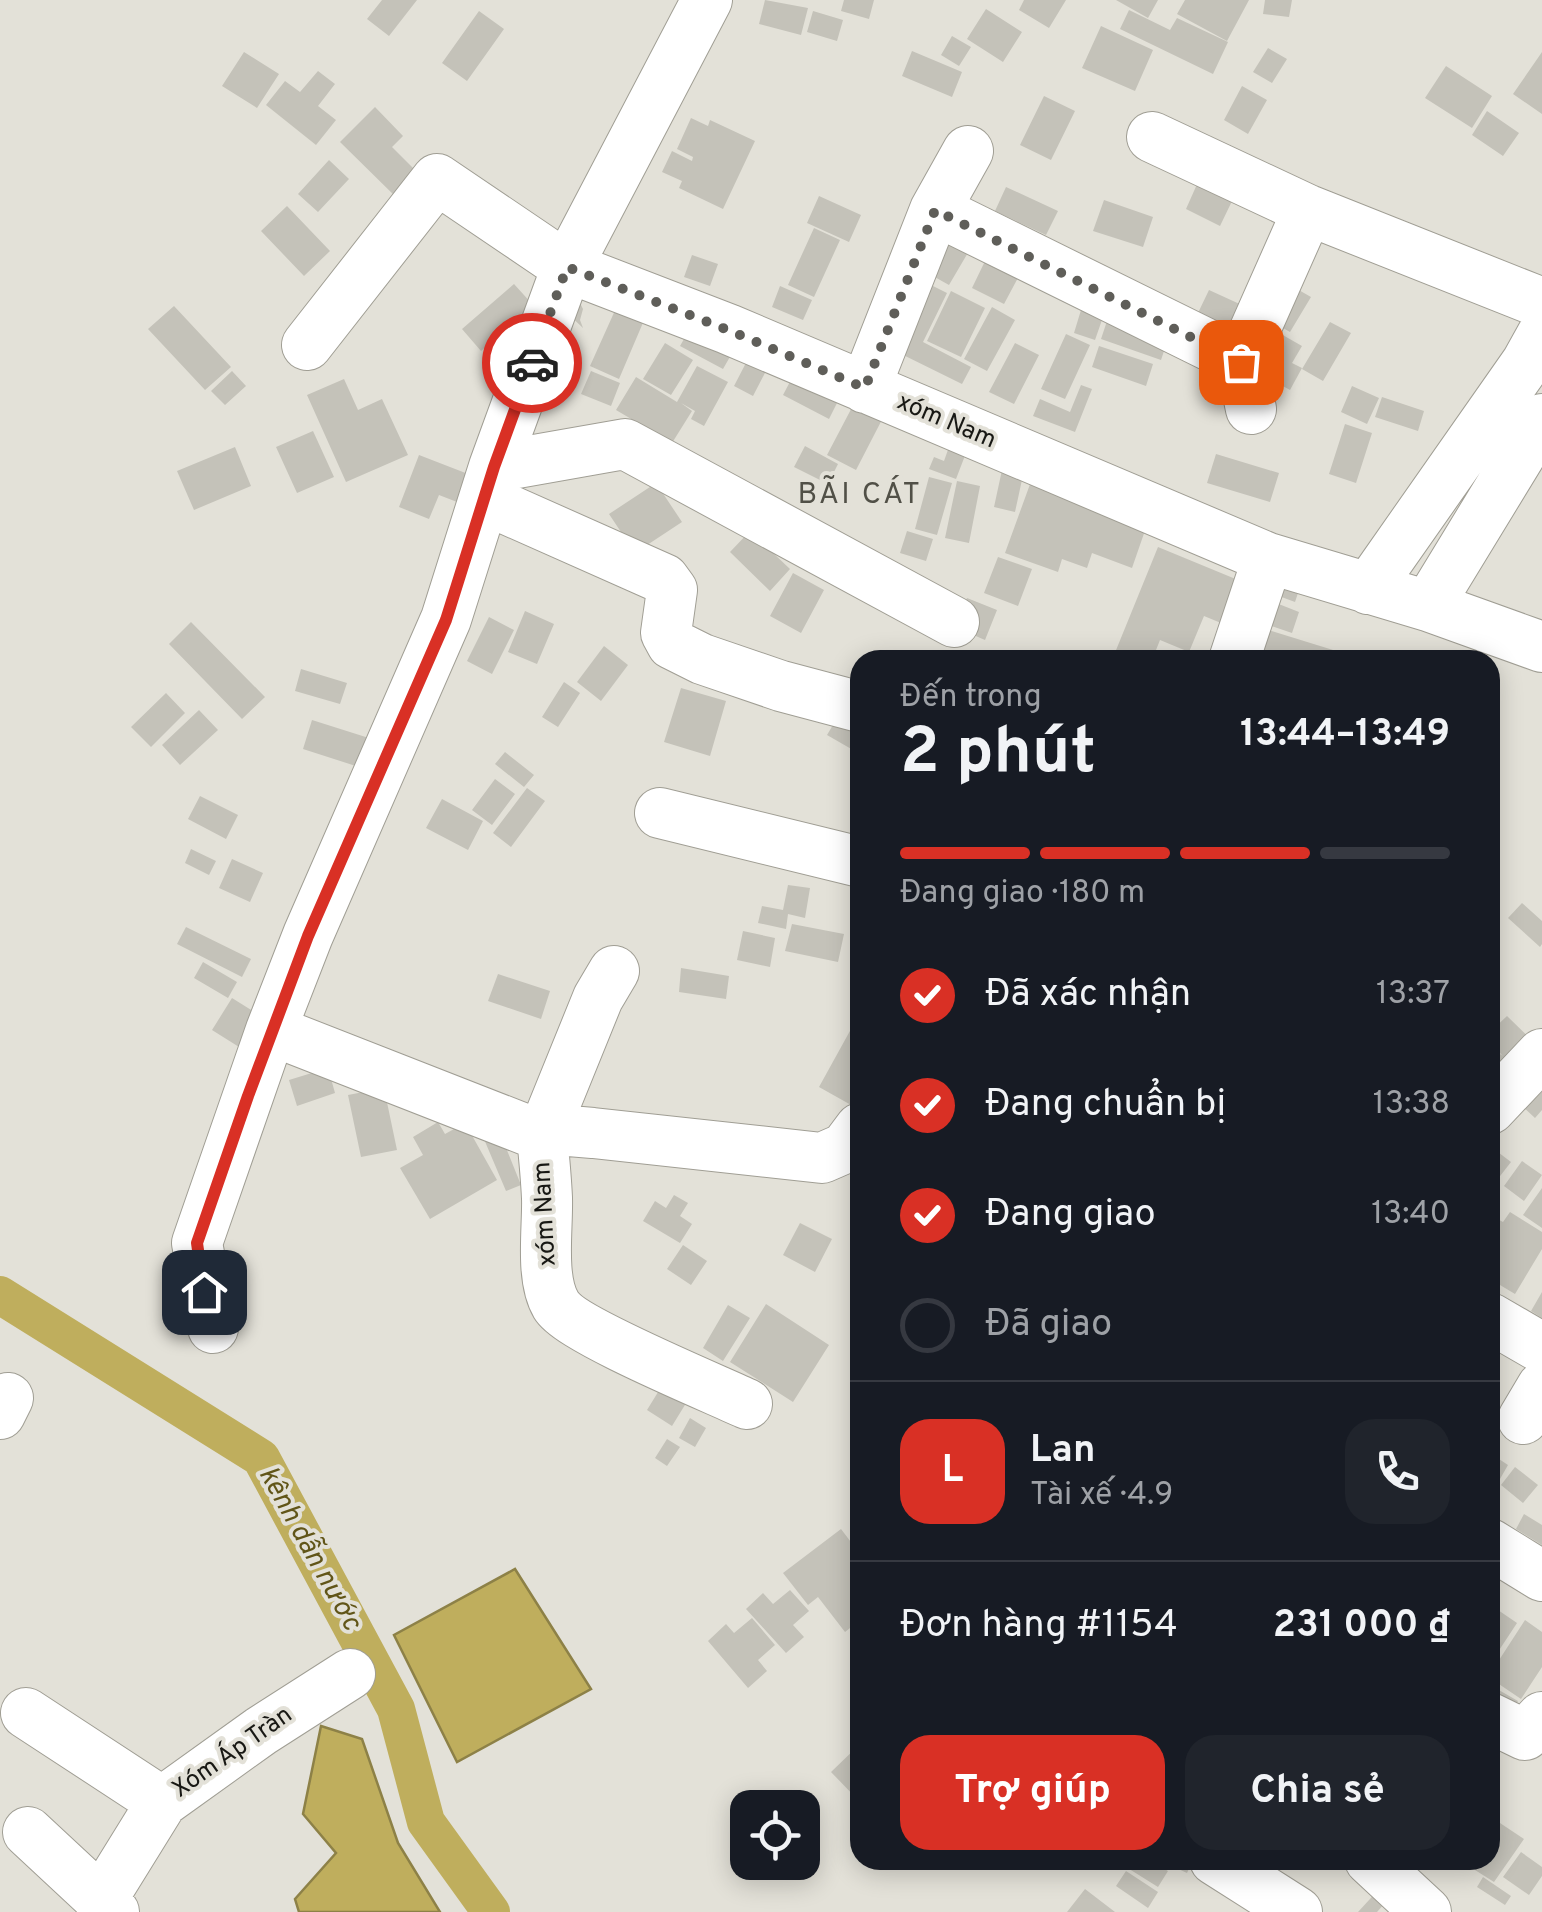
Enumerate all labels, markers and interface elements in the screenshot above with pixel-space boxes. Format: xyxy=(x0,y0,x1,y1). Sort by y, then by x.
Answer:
courier xyxy=(482,313,582,413)
pin xyxy=(1199,320,1284,405)
icon: bag xyxy=(1214,335,1269,390)
icon: car xyxy=(505,336,560,391)
street label: xóm Nam xyxy=(892,387,1000,457)
district label: BÃI CÁT xyxy=(798,475,922,514)
text: Đến trong xyxy=(900,678,1042,718)
text: 13:44–13:49 xyxy=(1240,711,1450,760)
text: 2 phút xyxy=(900,714,1096,796)
text: Đang giao · 180 m xyxy=(900,874,1145,914)
icon: check xyxy=(900,968,955,1023)
text: Đã xác nhận xyxy=(985,971,1191,1020)
text: 13:37 xyxy=(1376,975,1450,1015)
icon: check xyxy=(900,1078,955,1133)
text: Đang chuẩn bị xyxy=(985,1081,1226,1130)
text: 13:38 xyxy=(1373,1085,1450,1125)
street label: xóm Nam xyxy=(527,1161,565,1267)
icon: check xyxy=(900,1188,955,1243)
text: Đang giao xyxy=(985,1191,1156,1240)
text: 13:40 xyxy=(1371,1195,1450,1235)
pin xyxy=(162,1250,247,1335)
icon: home xyxy=(177,1265,232,1320)
text: Đã giao xyxy=(985,1301,1112,1350)
button: phone xyxy=(1345,1419,1450,1524)
text: Lan xyxy=(1030,1427,1095,1476)
text: L xyxy=(942,1447,963,1496)
water label: kênh dẫn nước xyxy=(249,1460,371,1638)
text: Tài xế · 4.9 xyxy=(1030,1476,1173,1516)
text: Đơn hàng #1154 xyxy=(900,1602,1178,1651)
text: 231 000 ₫ xyxy=(1273,1602,1450,1651)
street label: Xóm Áp Tràn xyxy=(166,1699,299,1806)
button: Trợ giúp xyxy=(900,1735,1165,1850)
button: Chia sẻ xyxy=(1185,1735,1450,1850)
map controls xyxy=(730,1790,820,1880)
button: locate xyxy=(730,1790,820,1880)

